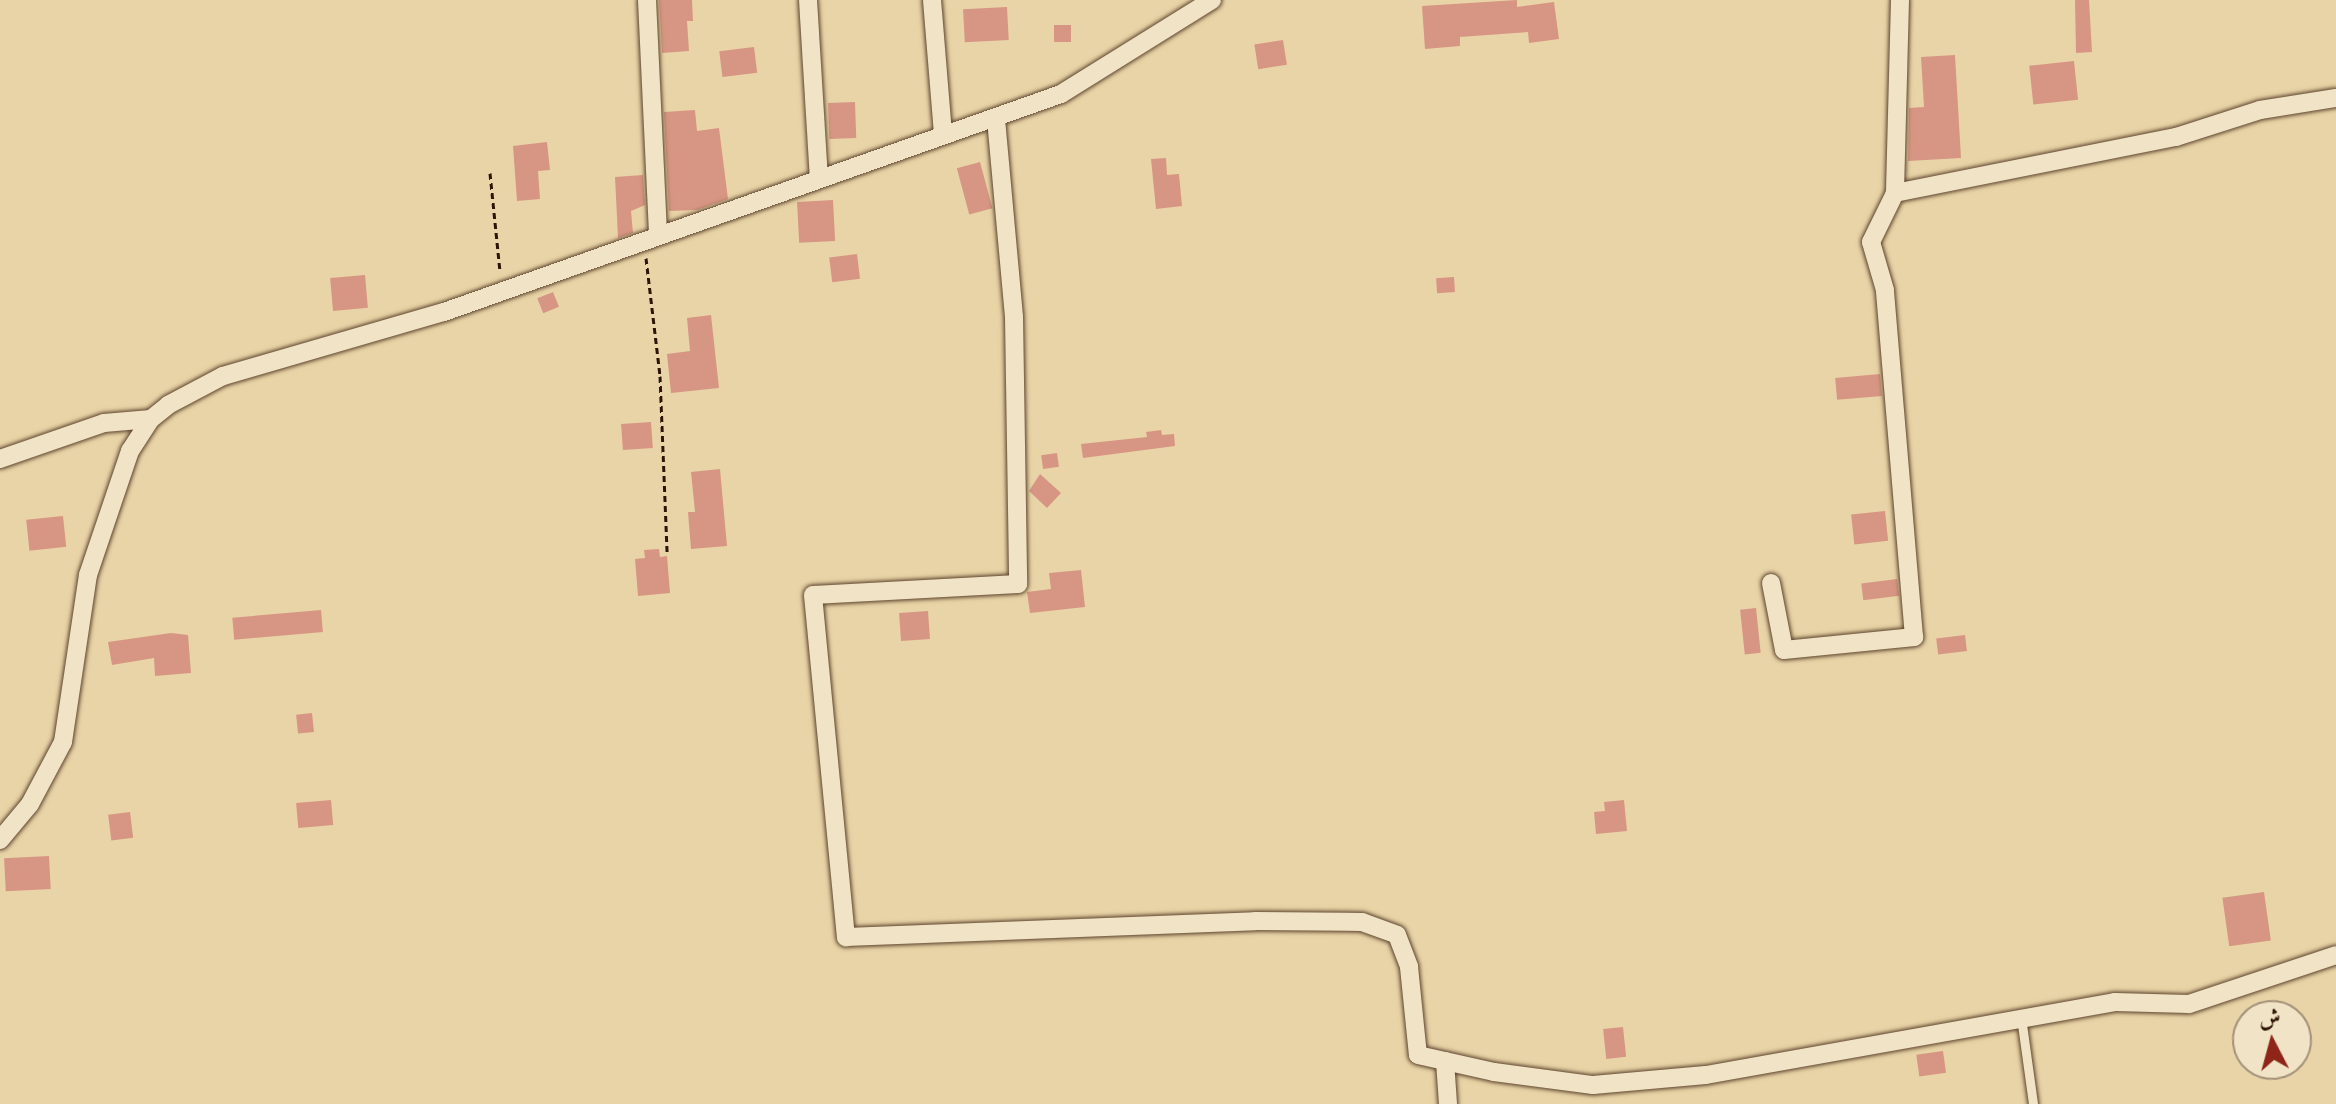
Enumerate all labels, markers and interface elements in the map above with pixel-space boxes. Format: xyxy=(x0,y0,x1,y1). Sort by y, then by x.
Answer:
north arrow xyxy=(2232,1000,2312,1080)
text: ش xyxy=(2257,1002,2282,1034)

